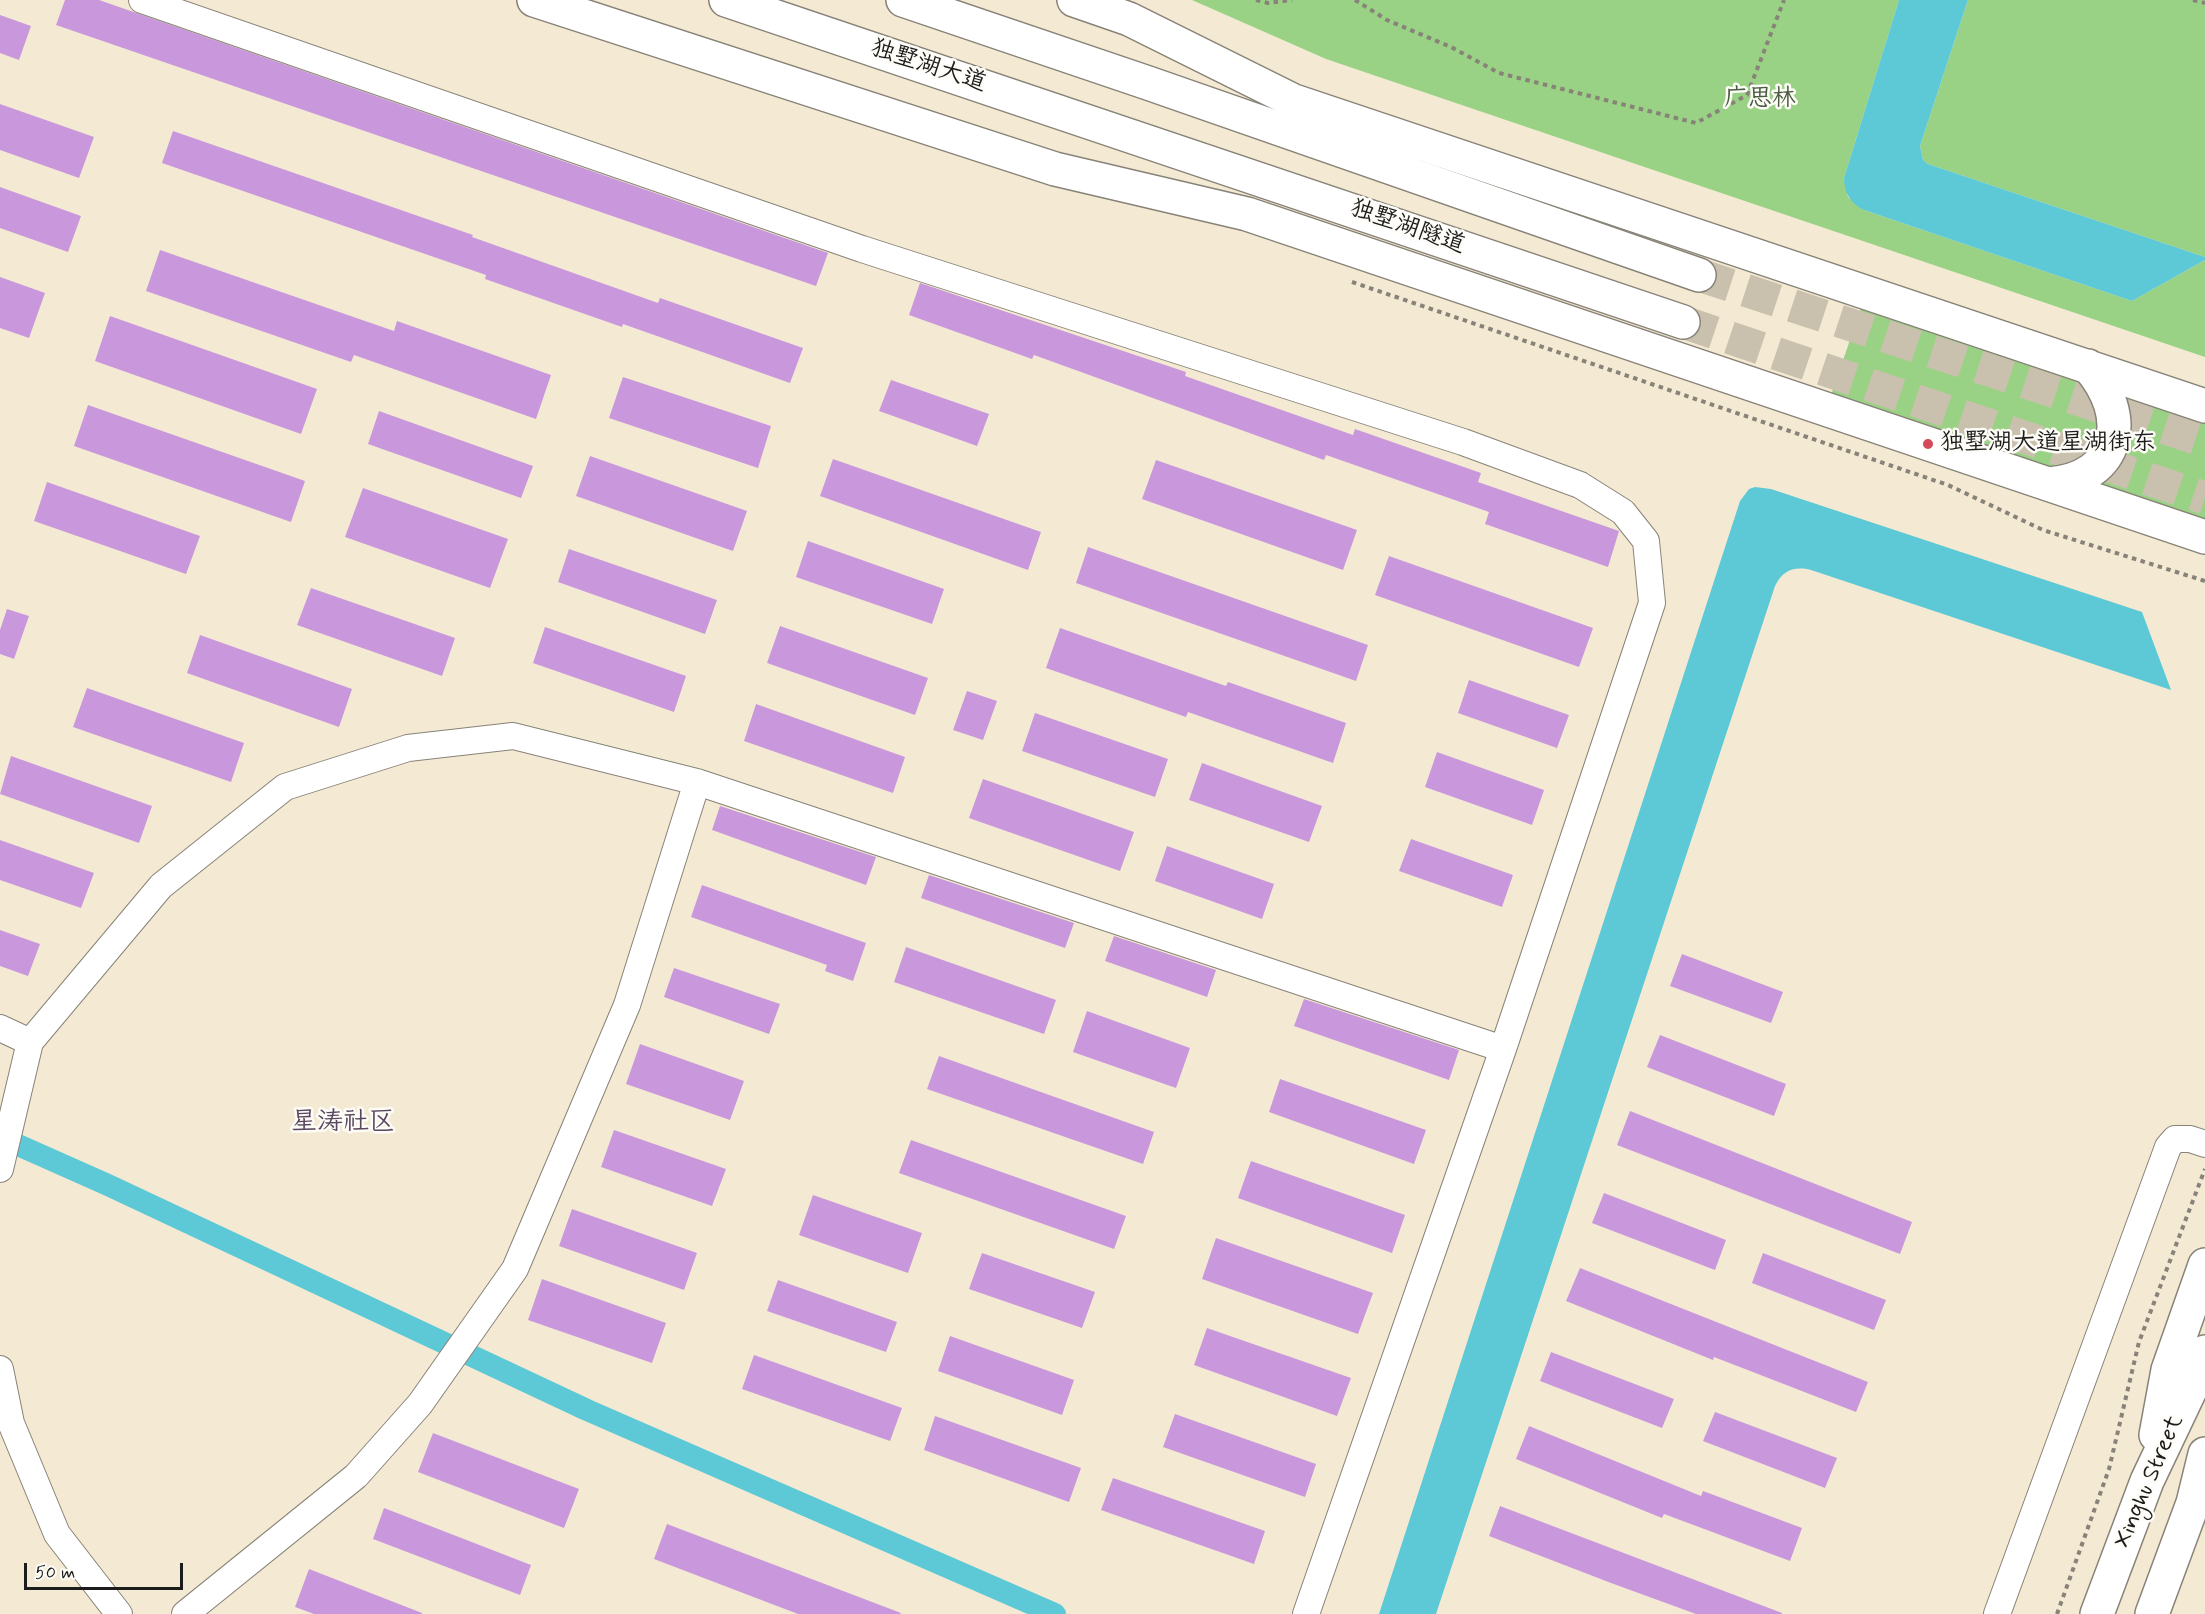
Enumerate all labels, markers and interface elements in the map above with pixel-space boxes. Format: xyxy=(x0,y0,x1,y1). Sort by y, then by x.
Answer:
street label: 独墅湖大道 xyxy=(866,35,990,99)
park label: 广思林 xyxy=(1724,86,1796,114)
street label: 独墅湖隧道 xyxy=(1346,195,1468,261)
place label: 独墅湖大道星湖街东 xyxy=(1940,430,2156,458)
marker: 独墅湖大道星湖街东 xyxy=(1921,437,1935,451)
district label: 星涛社区 xyxy=(291,1108,395,1140)
street label: Xinghu Street xyxy=(2109,1411,2191,1553)
scale bar xyxy=(27,1551,186,1589)
text: 50 m xyxy=(35,1561,75,1585)

